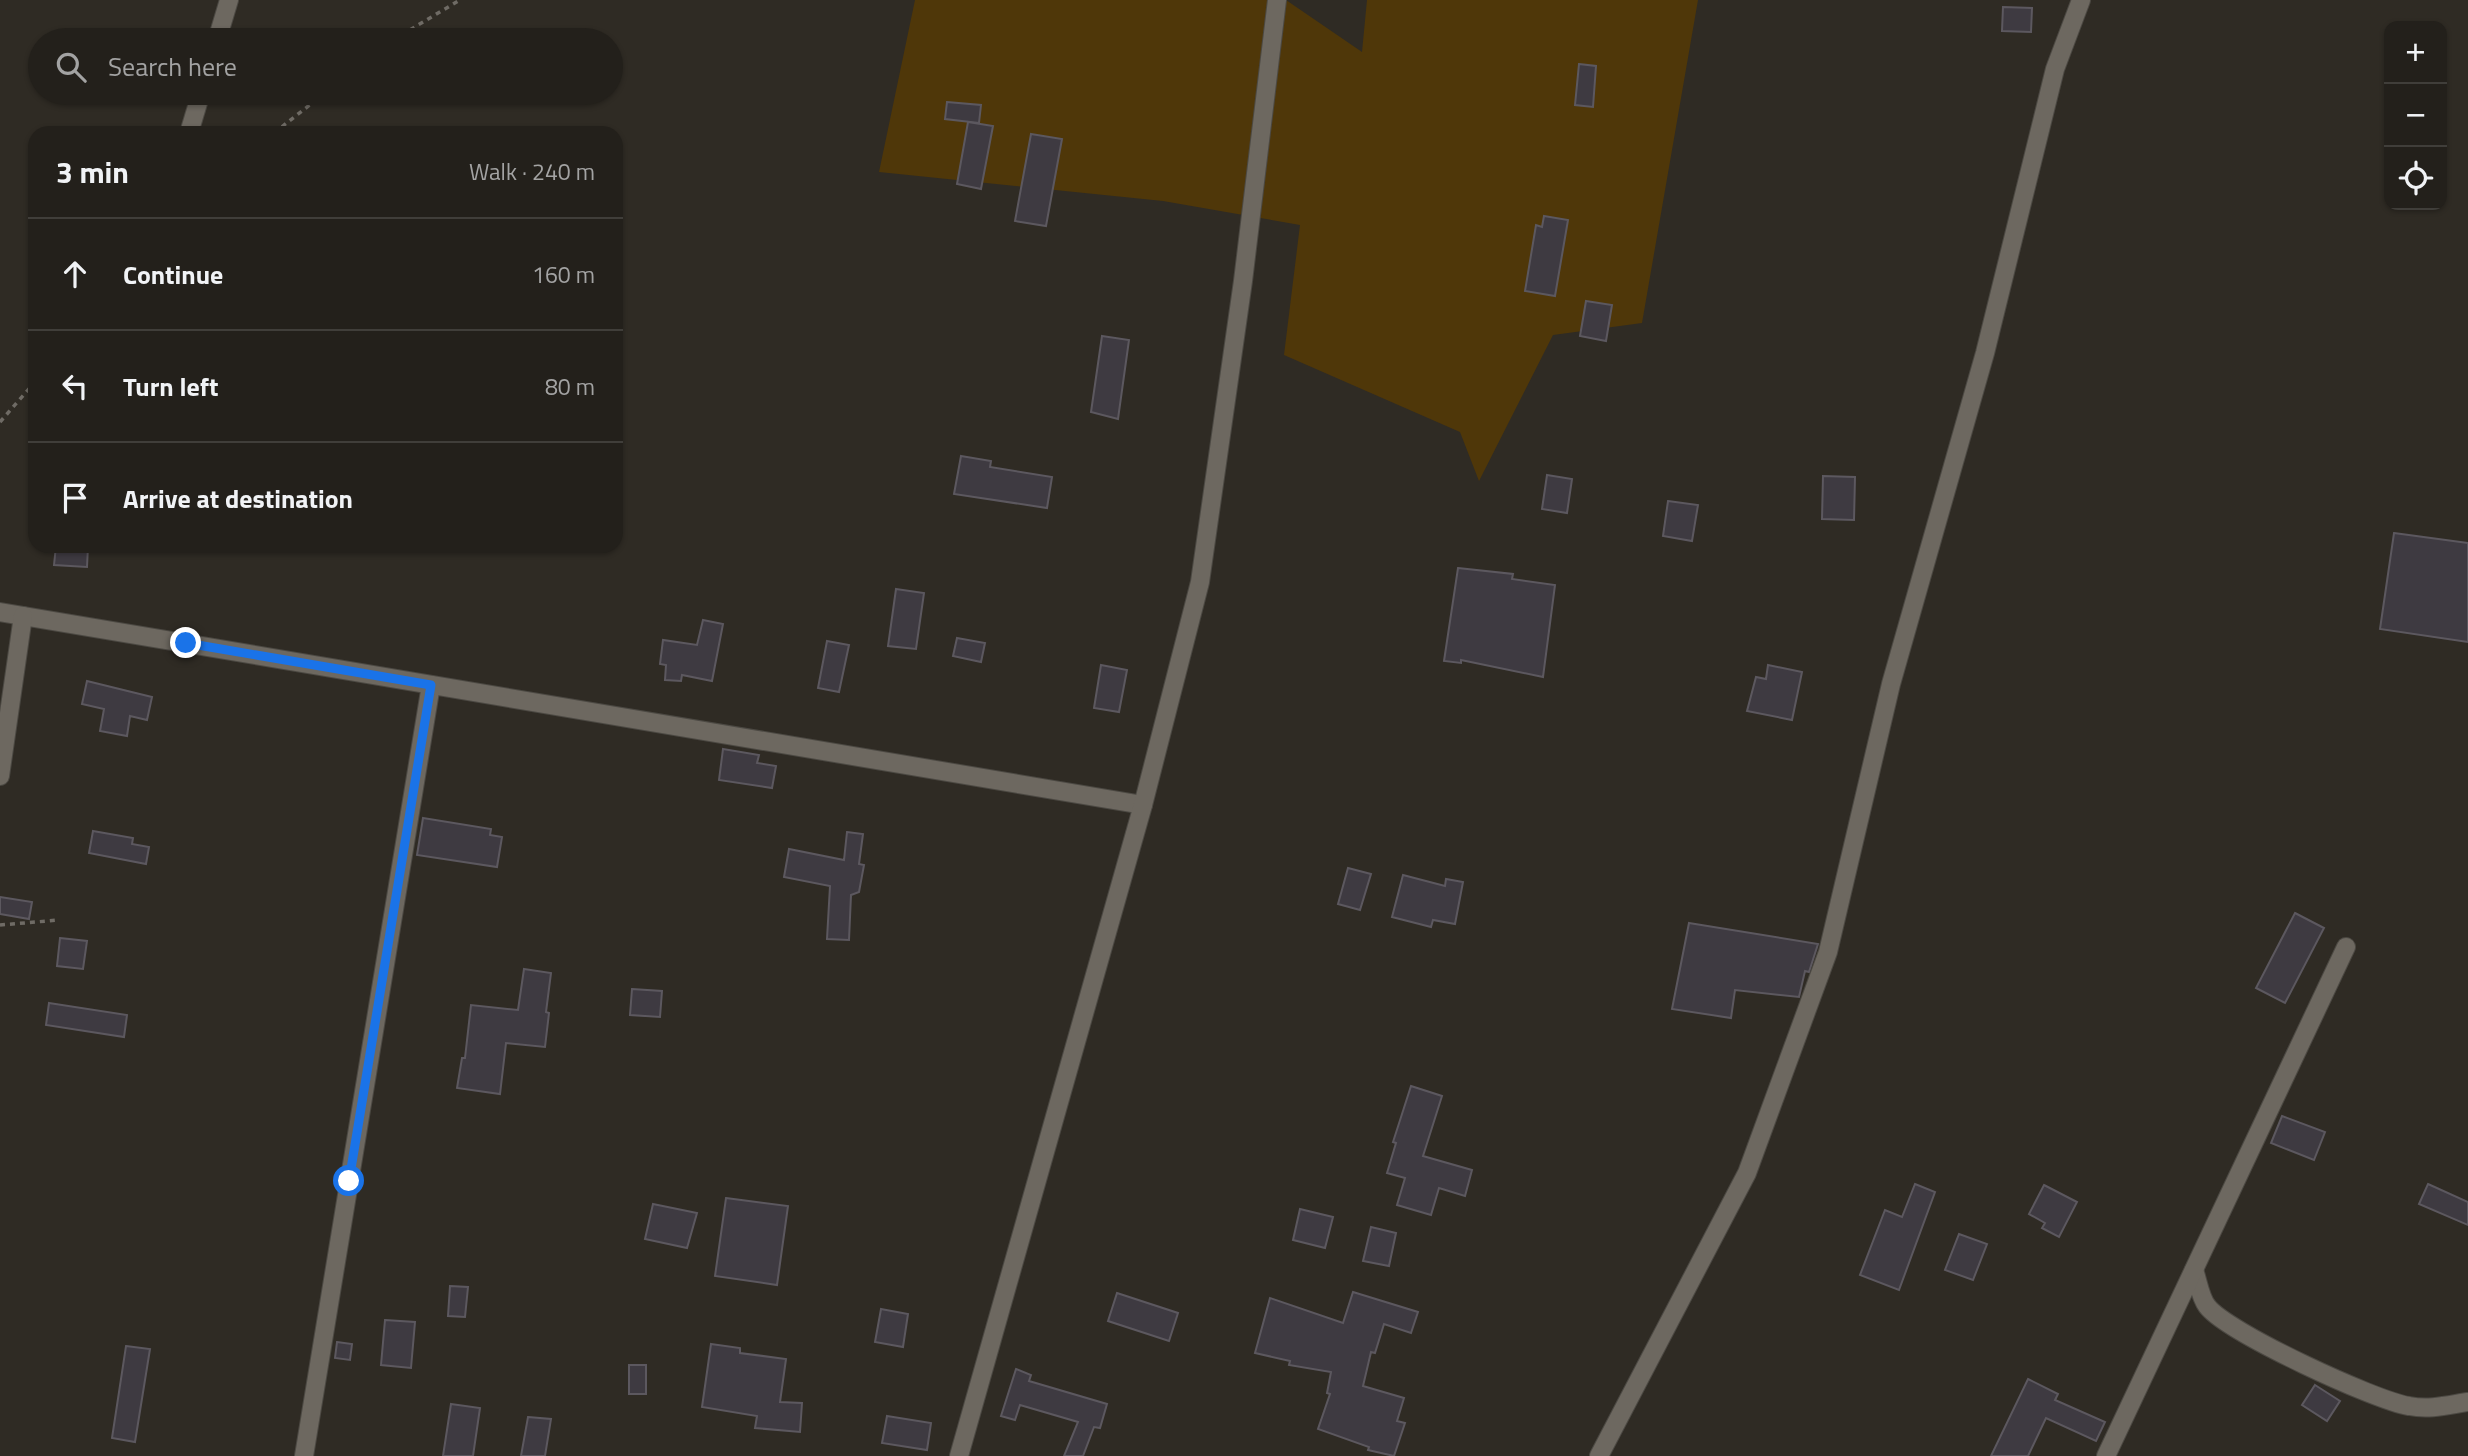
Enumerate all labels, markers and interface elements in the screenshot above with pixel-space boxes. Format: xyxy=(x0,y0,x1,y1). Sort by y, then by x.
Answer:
map controls xyxy=(2384,21,2447,210)
button: + xyxy=(2384,21,2447,84)
search box xyxy=(28,28,623,105)
text: Search here xyxy=(108,47,237,86)
icon: search xyxy=(52,48,90,86)
button: − xyxy=(2384,84,2447,147)
button: locate xyxy=(2384,147,2447,210)
text: 3 min xyxy=(56,149,129,195)
text: Walk · 240 m xyxy=(469,154,595,189)
icon: ahead xyxy=(56,255,94,293)
text: Continue xyxy=(123,255,223,294)
text: 160 m xyxy=(532,257,595,292)
icon: left xyxy=(56,367,94,405)
text: Turn left xyxy=(123,367,218,406)
text: 80 m xyxy=(545,369,595,404)
icon: arrive xyxy=(56,479,94,517)
text: Arrive at destination xyxy=(123,479,353,518)
route end xyxy=(170,627,201,658)
route start xyxy=(333,1165,364,1196)

